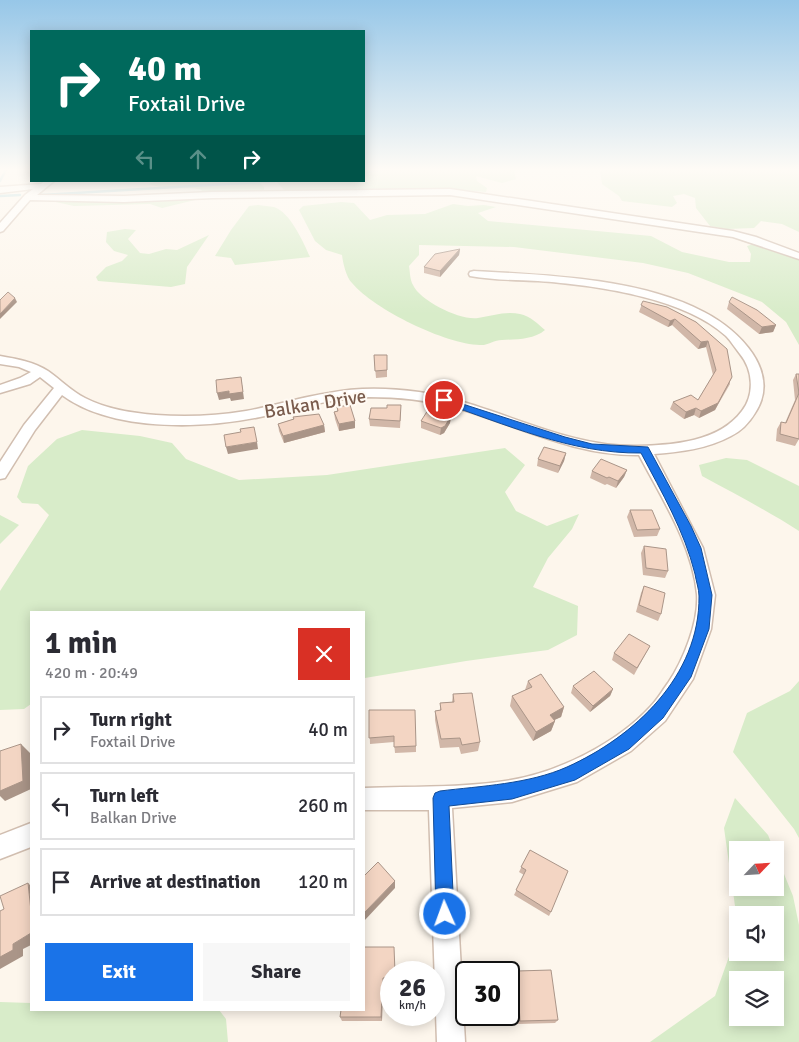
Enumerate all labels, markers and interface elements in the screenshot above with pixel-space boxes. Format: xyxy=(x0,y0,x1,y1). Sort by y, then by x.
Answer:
text: 40 m xyxy=(128,47,202,90)
icon: right xyxy=(45,50,110,115)
text: Foxtail Drive xyxy=(128,90,245,117)
icon: left xyxy=(131,145,159,173)
icon: ahead xyxy=(184,145,212,173)
icon: right xyxy=(237,145,265,173)
pin xyxy=(423,379,465,421)
street label: Balkan Drive xyxy=(262,384,368,424)
icon: arrive xyxy=(430,386,458,414)
text: 1 min xyxy=(45,625,117,662)
button: close xyxy=(298,628,350,680)
text: 420 m · 20:49 xyxy=(45,663,138,683)
text: Turn right xyxy=(90,708,172,732)
icon: right xyxy=(47,716,75,744)
text: 40 m xyxy=(308,718,348,742)
text: Foxtail Drive xyxy=(90,732,175,752)
text: Turn left xyxy=(90,784,159,808)
icon: left xyxy=(47,792,75,820)
text: 260 m xyxy=(298,794,348,818)
text: Balkan Drive xyxy=(90,808,177,828)
north arrow xyxy=(729,841,784,896)
map controls xyxy=(729,841,784,1026)
icon: arrive xyxy=(47,868,75,896)
text: Arrive at destination xyxy=(90,870,261,894)
text: 120 m xyxy=(298,870,348,894)
position arrow xyxy=(418,887,470,939)
button: sound xyxy=(729,906,784,961)
button: Exit xyxy=(45,943,193,1001)
button: Share xyxy=(203,943,350,1001)
speed limit sign: 30 xyxy=(455,961,520,1026)
button: layers xyxy=(729,971,784,1026)
text: 26 xyxy=(399,972,426,1003)
text: km/h xyxy=(399,998,426,1013)

